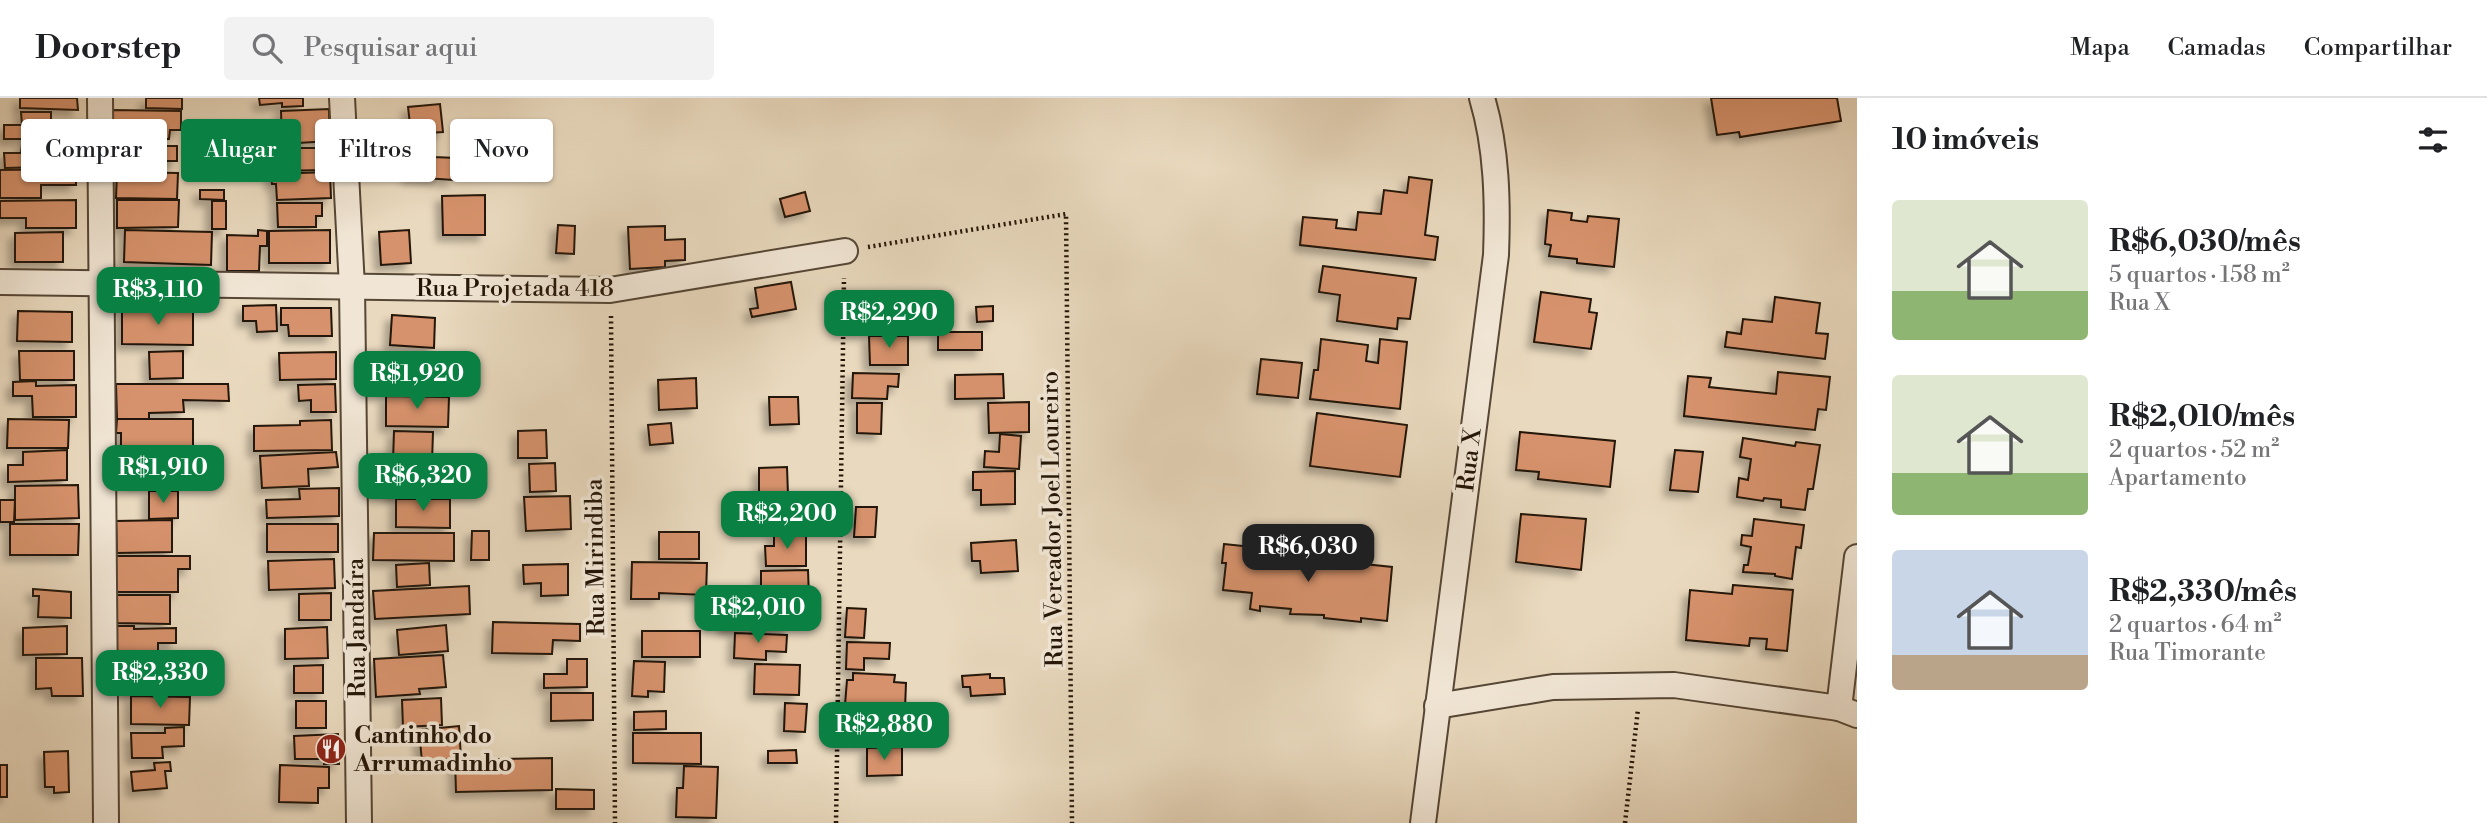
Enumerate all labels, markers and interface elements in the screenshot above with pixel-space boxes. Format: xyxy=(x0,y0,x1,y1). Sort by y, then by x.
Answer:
search box xyxy=(224,17,714,80)
text: Doorstep xyxy=(35,28,182,69)
icon: search xyxy=(248,29,286,67)
text: Pesquisar aqui xyxy=(304,32,478,64)
text: Mapa xyxy=(2070,33,2130,63)
text: Camadas xyxy=(2168,33,2266,63)
text: Compartilhar xyxy=(2304,33,2452,63)
chip: Comprar xyxy=(21,119,167,182)
chip: Alugar xyxy=(181,119,301,182)
chip: Filtros xyxy=(315,119,436,182)
chip: Novo xyxy=(450,119,553,182)
text: 10 imóveis xyxy=(1892,121,2039,159)
icon: filters xyxy=(2414,121,2452,159)
text: R$6,030/mês xyxy=(2109,223,2301,261)
icon: home xyxy=(1948,228,2032,312)
text: 5 quartos · 158 m² xyxy=(2109,261,2290,289)
pin: R$3,110 xyxy=(93,268,223,327)
street label: Rua Projetada 418 xyxy=(416,274,614,304)
text: R$3,110 xyxy=(113,276,203,304)
text: Rua X xyxy=(2109,289,2170,317)
pin: R$2,290 xyxy=(824,290,954,350)
text: R$2,290 xyxy=(840,299,938,327)
pin: R$1,920 xyxy=(352,352,482,411)
text: R$1,920 xyxy=(370,360,464,388)
street label: Rua Vereador Joel Loureiro xyxy=(1035,371,1071,667)
text: R$2,010/mês xyxy=(2109,398,2295,436)
icon: home xyxy=(1948,403,2032,487)
street label: Rua X xyxy=(1451,426,1489,493)
text: 2 quartos · 52 m² xyxy=(2109,436,2279,464)
pin: R$1,910 xyxy=(98,446,228,505)
text: R$1,910 xyxy=(118,454,208,482)
pin: R$6,320 xyxy=(358,454,488,513)
text: R$6,320 xyxy=(374,462,472,490)
text: Apartamento xyxy=(2109,464,2247,492)
street label: Rua Mirindiba xyxy=(580,477,612,636)
pin: R$2,200 xyxy=(722,491,852,551)
text: R$2,200 xyxy=(737,500,837,528)
pin: R$6,030 xyxy=(1243,524,1373,584)
text: R$6,030 xyxy=(1258,533,1358,561)
street label: Rua Jandaíra xyxy=(341,557,373,698)
text: R$2,330/mês xyxy=(2109,573,2297,611)
icon: home xyxy=(1948,578,2032,662)
pin: R$2,010 xyxy=(693,586,823,645)
text: R$2,010 xyxy=(710,594,806,622)
text: 2 quartos · 64 m² xyxy=(2109,611,2282,639)
text: Rua Timorante xyxy=(2109,639,2266,667)
pin: R$2,330 xyxy=(95,650,225,710)
text: R$2,330 xyxy=(112,659,208,687)
pin: R$2,880 xyxy=(819,702,949,762)
text: R$2,880 xyxy=(835,711,933,739)
place label: Cantinho do Arrumadinho xyxy=(353,721,512,779)
restaurant icon: Cantinho do Arrumadinho xyxy=(314,732,348,766)

